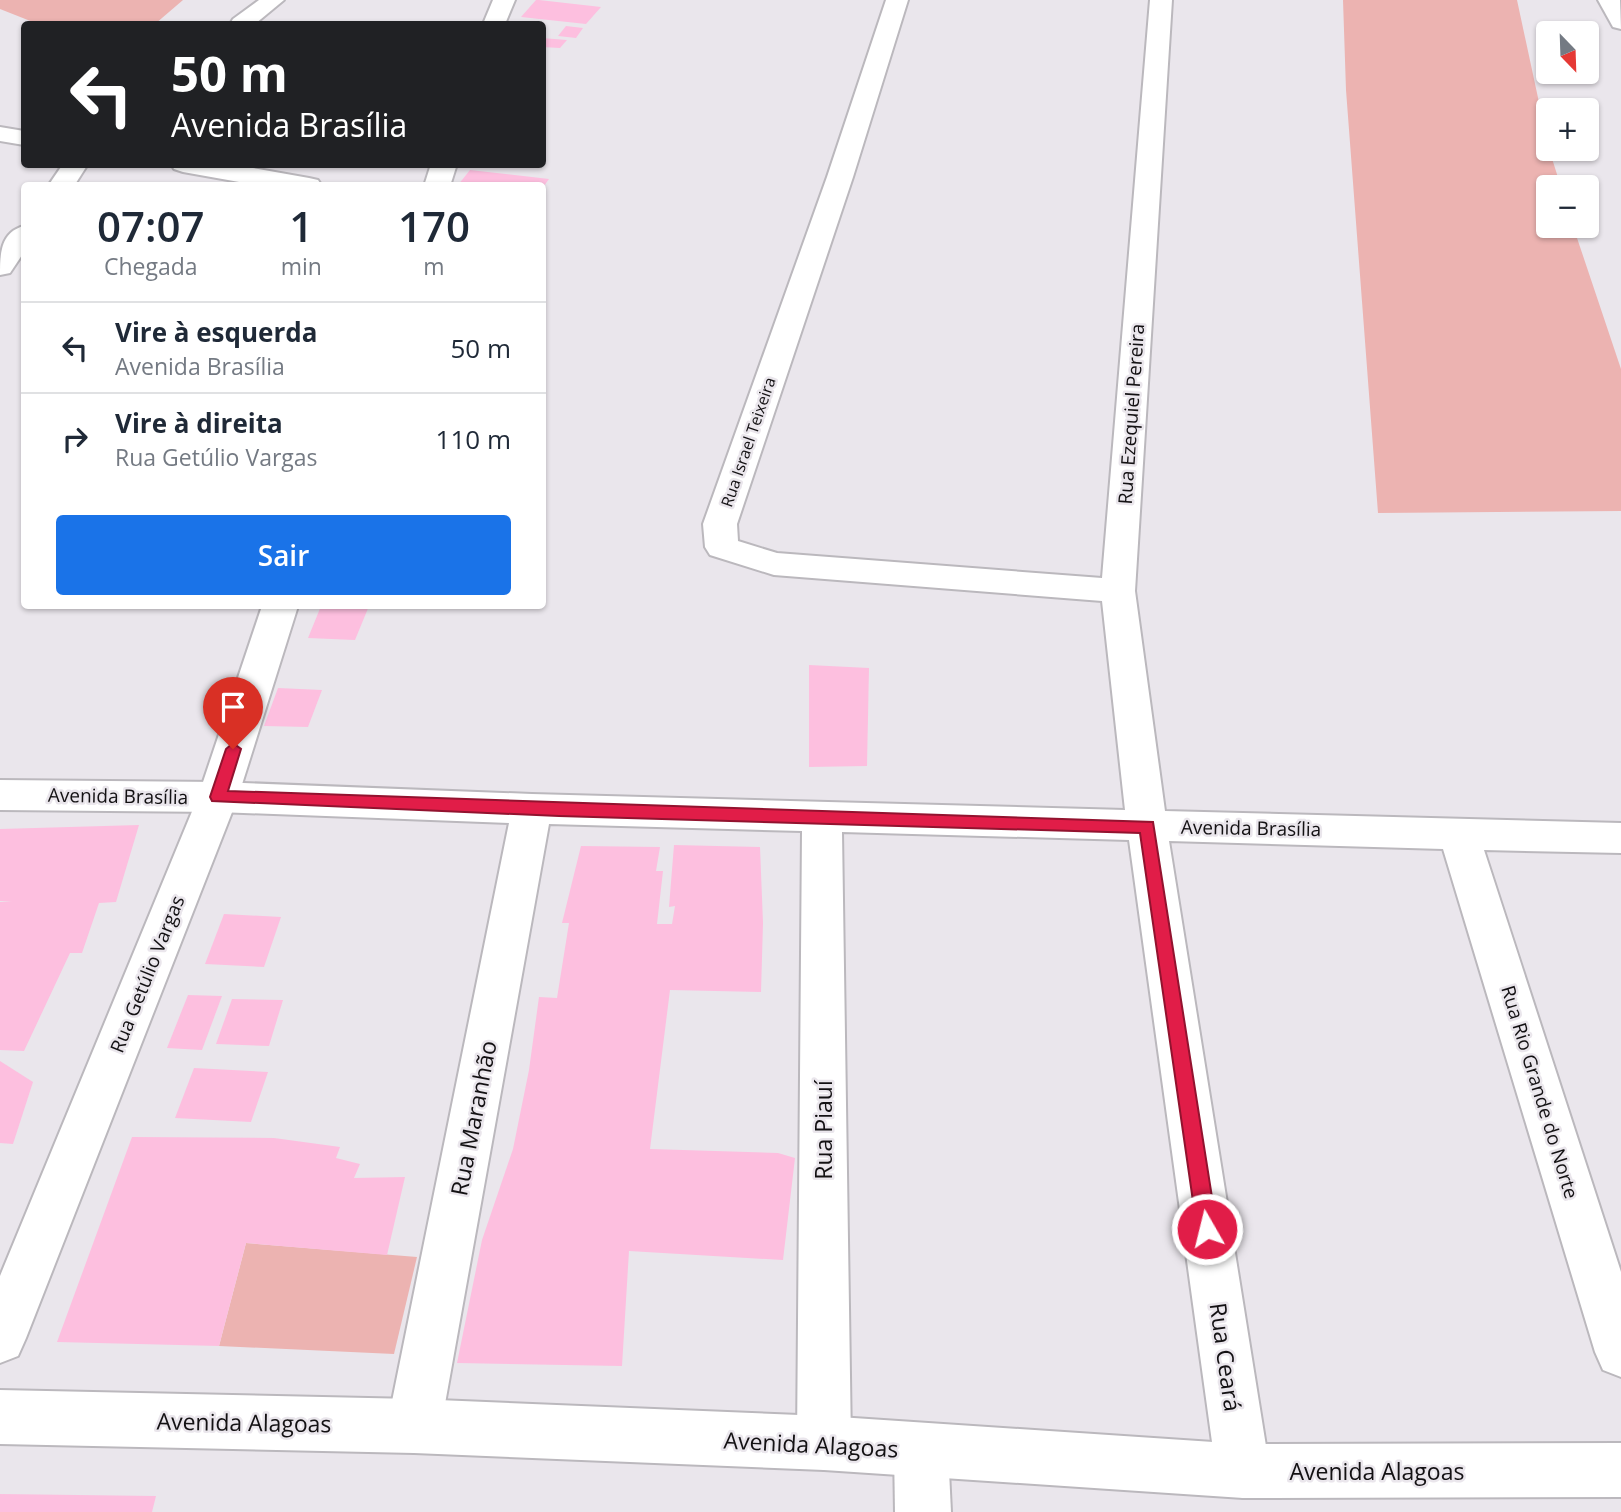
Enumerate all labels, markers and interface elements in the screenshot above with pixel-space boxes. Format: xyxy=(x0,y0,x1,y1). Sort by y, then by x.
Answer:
north arrow xyxy=(1536,21,1600,84)
map controls xyxy=(1536,21,1599,238)
text: 50 m xyxy=(171,40,288,106)
icon: left xyxy=(56,49,147,140)
button: + xyxy=(1536,98,1599,161)
text: Avenida Brasília xyxy=(171,103,407,146)
button: − xyxy=(1536,175,1599,238)
text: 07:07 xyxy=(97,197,205,254)
text: 1 xyxy=(289,197,313,254)
text: 170 xyxy=(398,197,470,254)
text: Chegada xyxy=(104,250,198,282)
text: min xyxy=(281,250,322,282)
text: m xyxy=(423,250,445,282)
text: Vire à esquerda xyxy=(115,314,317,350)
street label: Rua Ezequiel Pereira xyxy=(1112,323,1150,505)
icon: left xyxy=(56,329,94,367)
text: 50 m xyxy=(450,330,511,366)
text: Avenida Brasília xyxy=(115,350,285,382)
street label: Rua Israel Teixeira xyxy=(715,374,781,510)
text: Vire à direita xyxy=(115,405,283,441)
icon: right xyxy=(56,420,94,458)
text: 110 m xyxy=(436,421,511,457)
text: Rua Getúlio Vargas xyxy=(115,441,318,473)
button: Sair xyxy=(56,515,511,595)
pin xyxy=(203,677,263,749)
icon: arrive xyxy=(214,688,252,726)
street label: Avenida Brasília xyxy=(48,782,188,810)
street label: Avenida Brasília xyxy=(1181,814,1321,842)
street label: Rua Getúlio Vargas xyxy=(104,892,190,1056)
street label: Rua Rio Grande do Norte xyxy=(1495,982,1585,1202)
street label: Rua Maranhão xyxy=(442,1038,504,1198)
street label: Rua Piauí xyxy=(807,1079,839,1180)
position arrow xyxy=(1170,1192,1244,1266)
street label: Rua Ceará xyxy=(1203,1301,1249,1413)
street label: Avenida Alagoas xyxy=(156,1404,332,1440)
street label: Avenida Alagoas xyxy=(723,1423,899,1465)
street label: Avenida Alagoas xyxy=(1290,1455,1464,1487)

